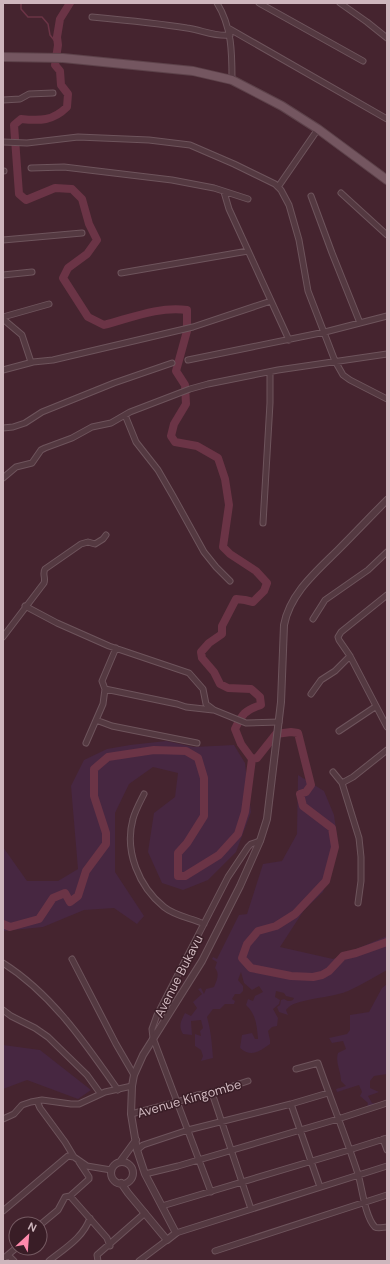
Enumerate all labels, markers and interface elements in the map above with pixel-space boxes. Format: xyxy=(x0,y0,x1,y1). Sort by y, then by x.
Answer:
street label: Avenue Bukavu xyxy=(150,932,207,1020)
street label: Avenue Kingombe xyxy=(135,1075,243,1121)
north arrow xyxy=(8,1216,48,1256)
text: N xyxy=(26,1219,39,1235)

